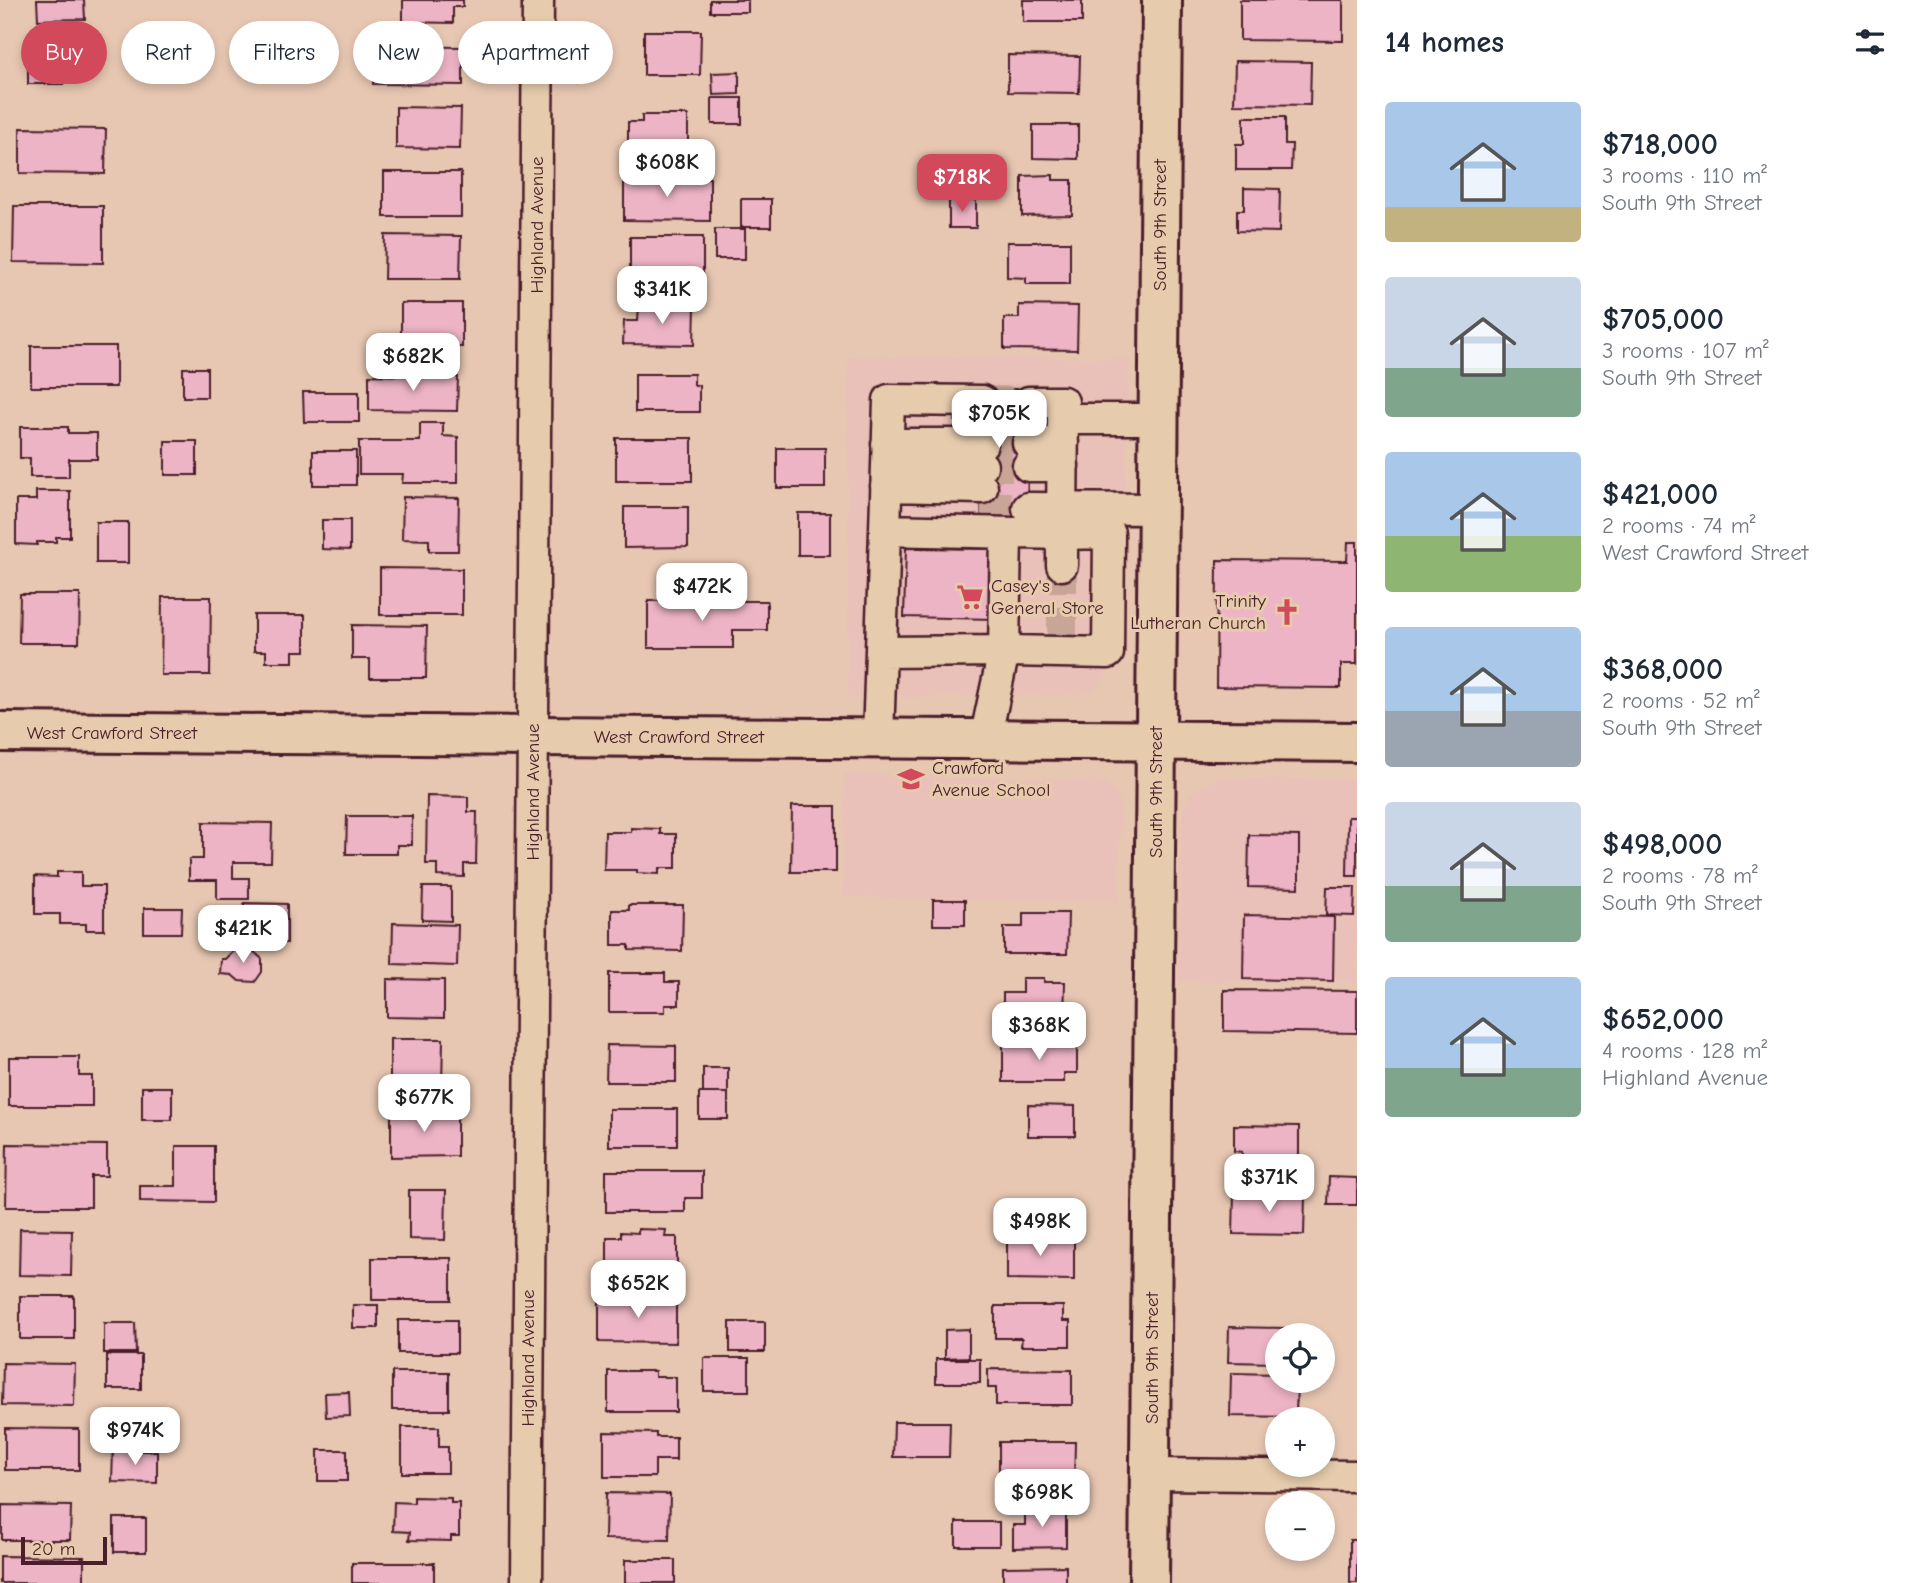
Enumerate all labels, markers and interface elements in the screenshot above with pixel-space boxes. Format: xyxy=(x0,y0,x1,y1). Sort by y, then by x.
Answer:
chip: Buy xyxy=(21,21,107,84)
chip: Rent xyxy=(121,21,215,84)
chip: Filters xyxy=(229,21,339,84)
chip: New xyxy=(353,21,444,84)
chip: Apartment xyxy=(458,21,613,84)
icon: filters xyxy=(1851,23,1889,61)
text: 14 homes xyxy=(1385,25,1504,60)
text: $718,000 xyxy=(1602,127,1718,162)
icon: home xyxy=(1441,130,1525,214)
pin: $608K xyxy=(618,140,716,199)
text: $608K xyxy=(635,148,699,175)
pin: $718K xyxy=(913,154,1011,214)
street label: Highland Avenue xyxy=(526,156,548,294)
street label: South 9th Street xyxy=(1149,159,1171,291)
text: 3 rooms · 110 m² xyxy=(1602,162,1767,189)
text: $718K xyxy=(933,163,991,190)
text: South 9th Street xyxy=(1602,189,1762,216)
pin: $341K xyxy=(613,266,711,326)
text: $341K xyxy=(633,275,691,302)
text: $705,000 xyxy=(1602,302,1724,337)
icon: home xyxy=(1441,305,1525,389)
pin: $682K xyxy=(364,334,462,393)
text: 3 rooms · 107 m² xyxy=(1602,337,1769,364)
text: $682K xyxy=(382,342,444,369)
text: South 9th Street xyxy=(1602,364,1762,391)
pin: $705K xyxy=(950,391,1048,450)
text: $705K xyxy=(968,399,1030,426)
text: $421,000 xyxy=(1602,477,1718,512)
icon: home xyxy=(1441,480,1525,564)
text: 2 rooms · 74 m² xyxy=(1602,512,1755,539)
text: West Crawford Street xyxy=(1602,539,1808,566)
pin: $472K xyxy=(653,564,751,623)
text: $472K xyxy=(672,572,732,599)
place label: Casey's General Store xyxy=(991,575,1104,619)
supermarket icon: Casey's General Store xyxy=(955,582,985,612)
place label: Trinity Lutheran Church xyxy=(1130,590,1266,634)
church icon: Trinity Lutheran Church xyxy=(1272,597,1302,627)
text: $368,000 xyxy=(1602,652,1723,687)
icon: home xyxy=(1441,655,1525,739)
text: 2 rooms · 52 m² xyxy=(1602,687,1760,714)
text: South 9th Street xyxy=(1602,714,1762,741)
street label: West Crawford Street xyxy=(27,722,198,744)
street label: Highland Avenue xyxy=(522,723,544,861)
street label: West Crawford Street xyxy=(594,726,765,748)
street label: South 9th Street xyxy=(1145,726,1167,858)
place label: Crawford Avenue School xyxy=(932,757,1050,801)
school or university icon: Crawford Avenue School xyxy=(896,764,926,794)
text: $498,000 xyxy=(1602,827,1722,862)
icon: home xyxy=(1441,830,1525,914)
text: 2 rooms · 78 m² xyxy=(1602,862,1758,889)
text: South 9th Street xyxy=(1602,889,1762,916)
pin: $421K xyxy=(194,906,292,965)
text: $421K xyxy=(214,914,272,941)
pin: $368K xyxy=(990,1002,1088,1062)
text: $652,000 xyxy=(1602,1002,1724,1037)
icon: home xyxy=(1441,1005,1525,1089)
text: $368K xyxy=(1008,1011,1070,1038)
text: 4 rooms · 128 m² xyxy=(1602,1037,1767,1064)
text: Highland Avenue xyxy=(1602,1064,1768,1091)
pin: $677K xyxy=(375,1074,473,1134)
text: $677K xyxy=(394,1083,454,1110)
pin: $371K xyxy=(1220,1154,1318,1214)
text: $371K xyxy=(1240,1163,1298,1190)
pin: $498K xyxy=(991,1198,1089,1258)
text: $498K xyxy=(1009,1207,1071,1234)
pin: $652K xyxy=(589,1260,687,1320)
text: $652K xyxy=(607,1269,669,1296)
street label: Highland Avenue xyxy=(517,1289,539,1427)
street label: South 9th Street xyxy=(1141,1292,1163,1424)
map controls xyxy=(1265,1323,1335,1561)
button: locate xyxy=(1265,1323,1335,1393)
button: + xyxy=(1265,1407,1335,1477)
pin: $974K xyxy=(86,1408,184,1467)
text: $974K xyxy=(106,1416,164,1443)
pin: $698K xyxy=(993,1470,1091,1529)
text: $698K xyxy=(1011,1478,1073,1505)
button: − xyxy=(1265,1491,1335,1561)
scale bar xyxy=(21,1534,107,1566)
text: 20 m xyxy=(32,1538,76,1560)

